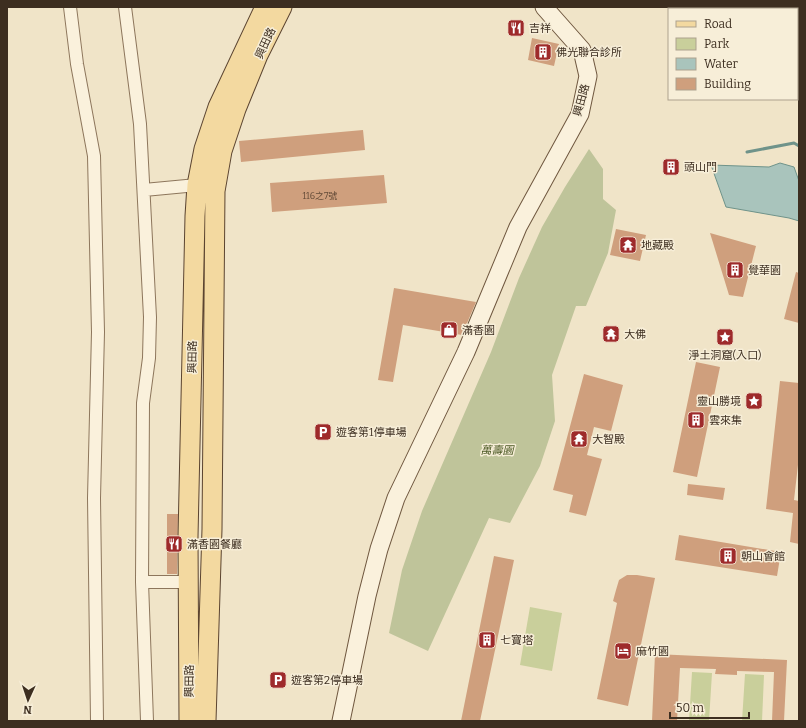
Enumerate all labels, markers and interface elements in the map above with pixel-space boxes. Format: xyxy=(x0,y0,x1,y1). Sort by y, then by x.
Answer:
legend xyxy=(668,8,798,100)
text: Road xyxy=(704,17,732,31)
restaurant icon: 吉祥 xyxy=(506,18,526,38)
place label: 吉祥 xyxy=(529,22,551,35)
street label: 興田路 xyxy=(253,26,278,61)
text: Park xyxy=(704,37,730,51)
building icon: 佛光聯合診所 xyxy=(533,42,553,62)
place label: 佛光聯合診所 xyxy=(556,46,622,59)
text: Water xyxy=(704,57,739,71)
text: Building xyxy=(704,77,751,91)
street label: 興田路 xyxy=(571,83,592,118)
building icon: 頭山門 xyxy=(661,157,681,177)
place label: 頭山門 xyxy=(684,161,717,174)
house number: 116之7號 xyxy=(302,191,338,201)
temple icon: 地藏殿 xyxy=(618,235,638,255)
place label: 地藏殿 xyxy=(641,239,674,252)
building icon: 覺華園 xyxy=(725,260,745,280)
place label: 覺華園 xyxy=(748,264,781,277)
shop icon: 滿香園 xyxy=(439,320,459,340)
place label: 滿香園 xyxy=(462,324,495,337)
temple icon: 大佛 xyxy=(601,324,621,344)
place icon: 淨土洞窟(入口) xyxy=(715,327,735,347)
place label: 大佛 xyxy=(624,328,646,341)
street label: 興田路 xyxy=(186,340,199,374)
place label: 淨土洞窟(入口) xyxy=(689,349,761,362)
place icon: 靈山勝境 xyxy=(744,391,764,411)
place label: 靈山勝境 xyxy=(697,395,741,408)
building icon: 雲來集 xyxy=(686,410,706,430)
place label: 雲來集 xyxy=(709,414,742,427)
parking icon: 遊客第1停車場 xyxy=(313,422,333,442)
place label: 遊客第1停車場 xyxy=(336,426,406,439)
temple icon: 大智殿 xyxy=(569,429,589,449)
place label: 大智殿 xyxy=(592,433,625,446)
park label: 萬壽園 xyxy=(481,444,515,457)
restaurant icon: 滿香園餐廳 xyxy=(164,534,184,554)
place label: 滿香園餐廳 xyxy=(187,538,242,551)
building icon: 朝山會館 xyxy=(718,546,738,566)
place label: 朝山會館 xyxy=(741,550,785,563)
building icon: 七寶塔 xyxy=(477,630,497,650)
place label: 七寶塔 xyxy=(500,634,533,647)
hotel icon: 麻竹園 xyxy=(613,641,633,661)
place label: 麻竹園 xyxy=(636,645,669,658)
street label: 興田路 xyxy=(183,665,196,698)
parking icon: 遊客第2停車場 xyxy=(268,670,288,690)
place label: 遊客第2停車場 xyxy=(291,674,363,687)
north arrow xyxy=(8,680,48,720)
scale bar xyxy=(670,694,749,720)
text: 50 m xyxy=(676,701,705,715)
text: N xyxy=(22,703,32,716)

